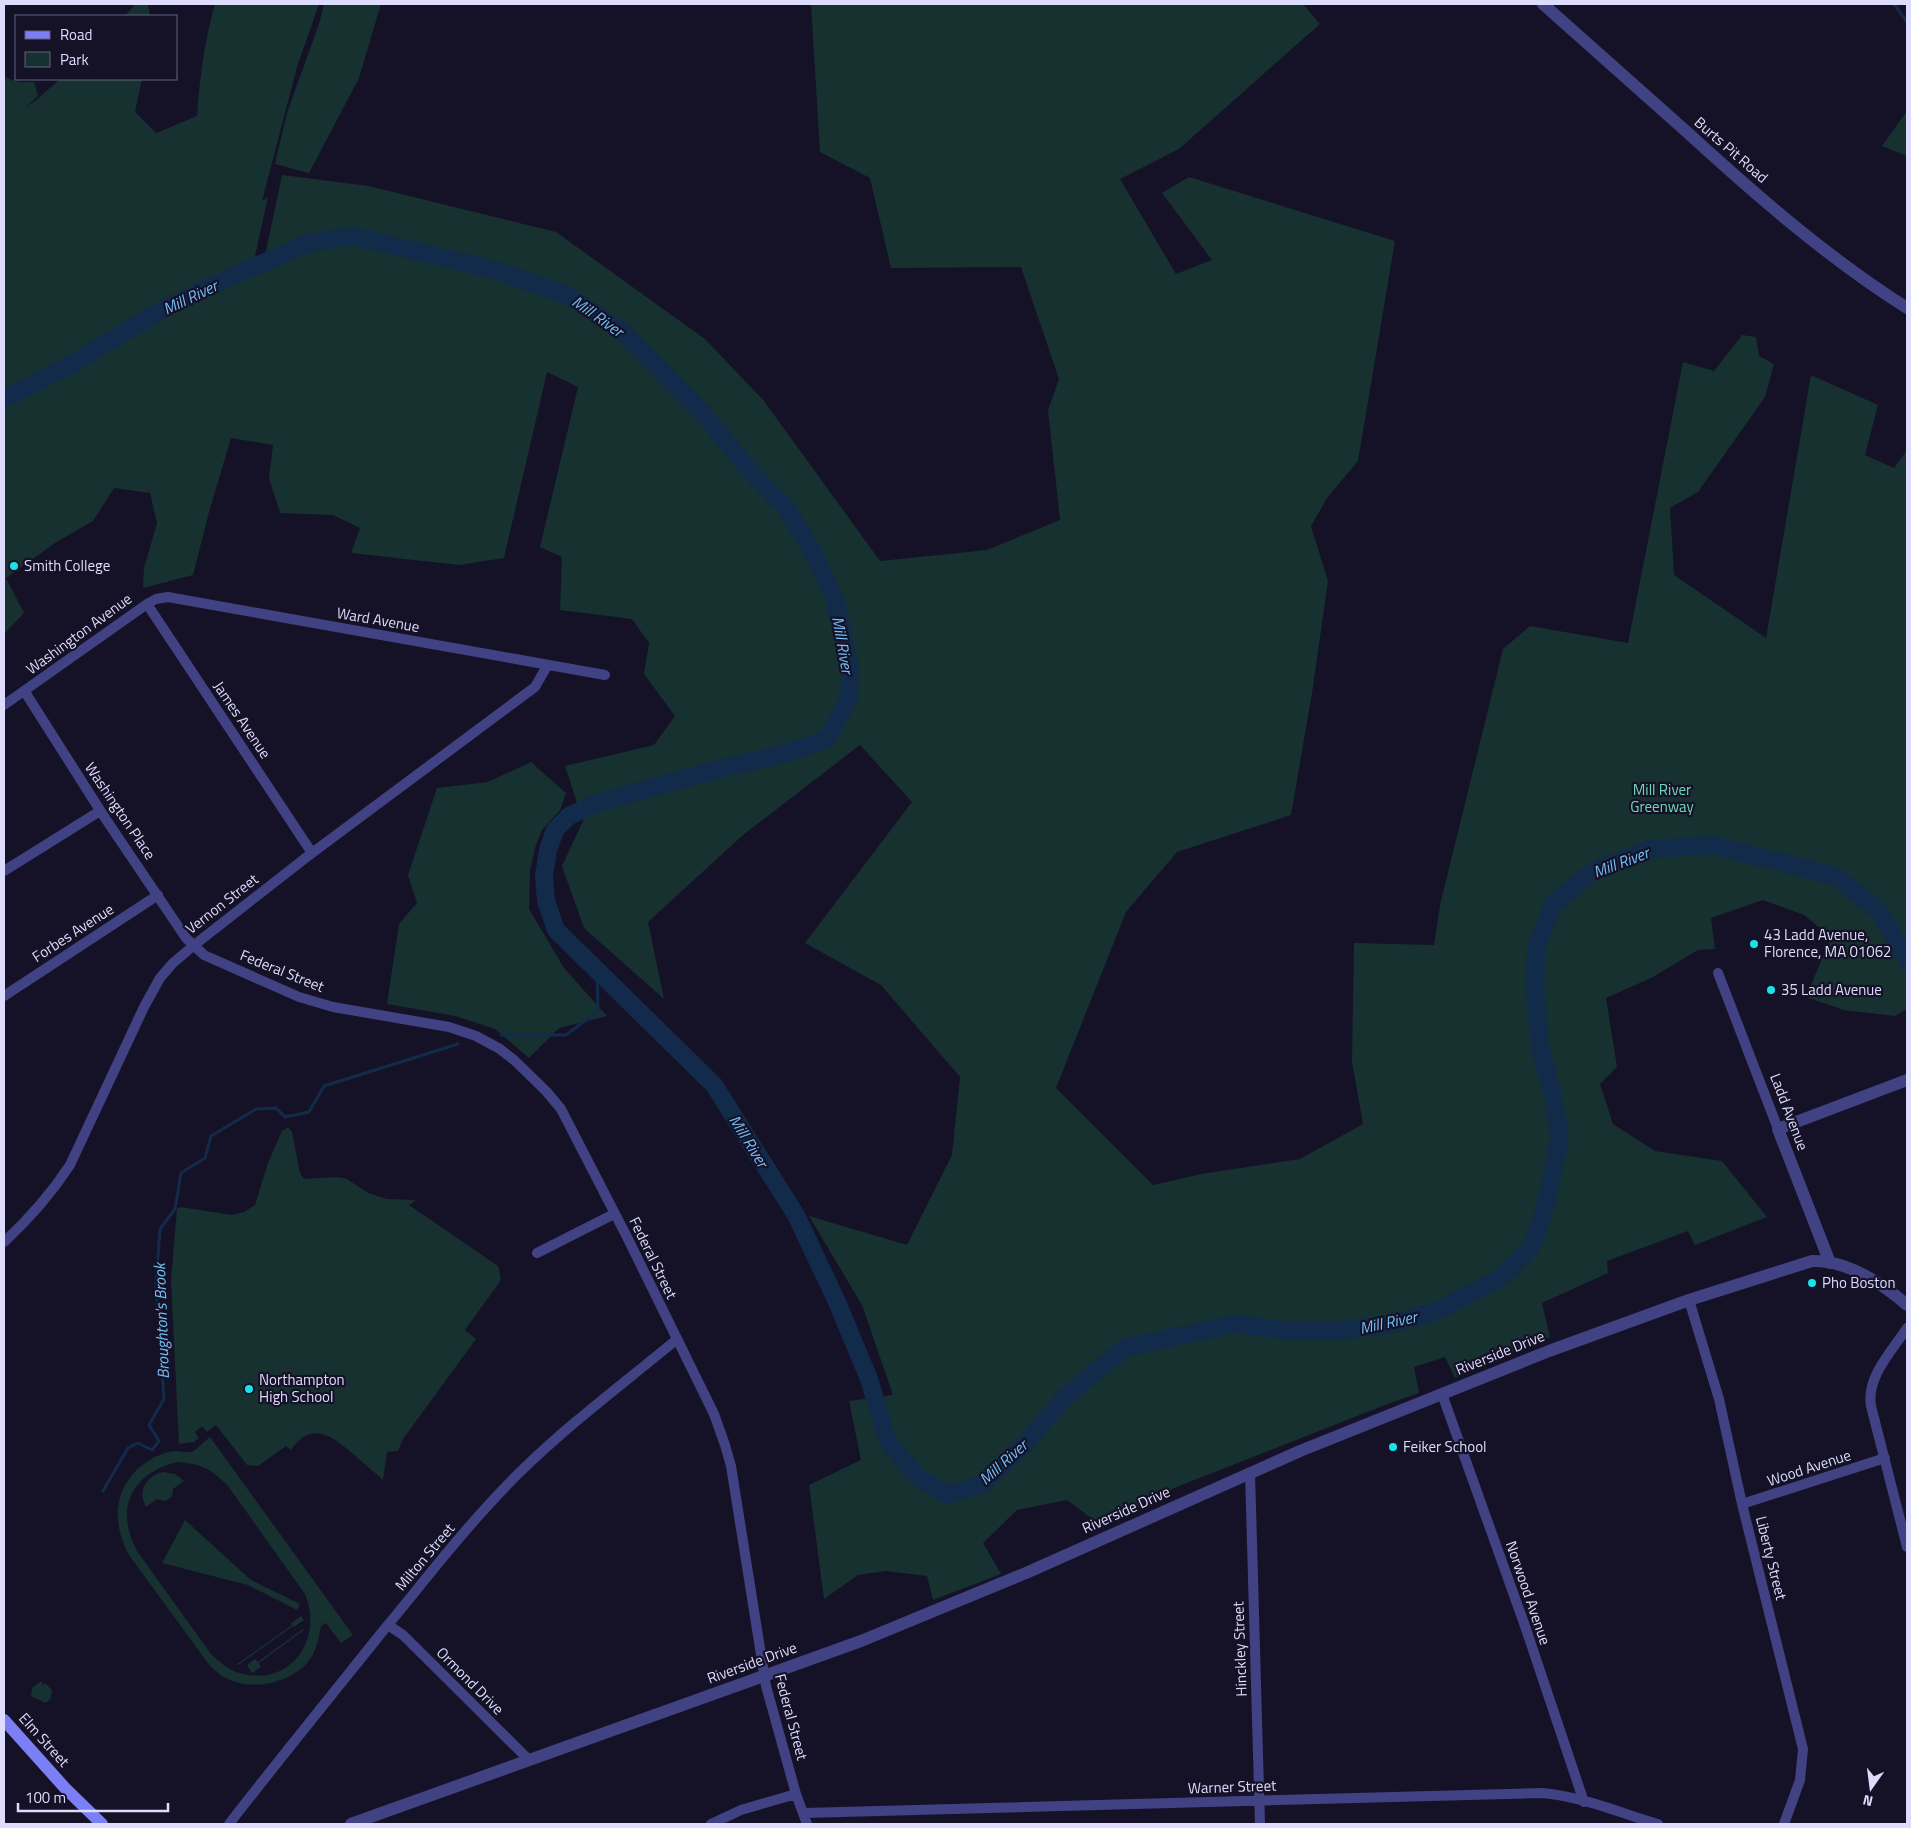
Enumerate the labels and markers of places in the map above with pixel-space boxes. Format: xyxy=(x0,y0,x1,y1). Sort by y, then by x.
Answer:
place label: Smith College xyxy=(24,554,110,577)
marker: Smith College xyxy=(8,560,20,572)
place label: 43 Ladd Avenue, Florence, MA 01062 xyxy=(1764,923,1891,963)
marker: 43 Ladd Avenue, Florence, MA 01062 xyxy=(1748,938,1760,950)
place label: 35 Ladd Avenue xyxy=(1781,978,1882,1001)
marker: 35 Ladd Avenue xyxy=(1765,984,1777,996)
place label: Pho Boston xyxy=(1822,1271,1896,1294)
marker: Pho Boston xyxy=(1806,1277,1818,1289)
place label: Northampton High School xyxy=(259,1368,345,1408)
marker: Northampton High School xyxy=(243,1383,255,1395)
place label: Feiker School xyxy=(1403,1435,1487,1458)
marker: Feiker School xyxy=(1387,1441,1399,1453)

